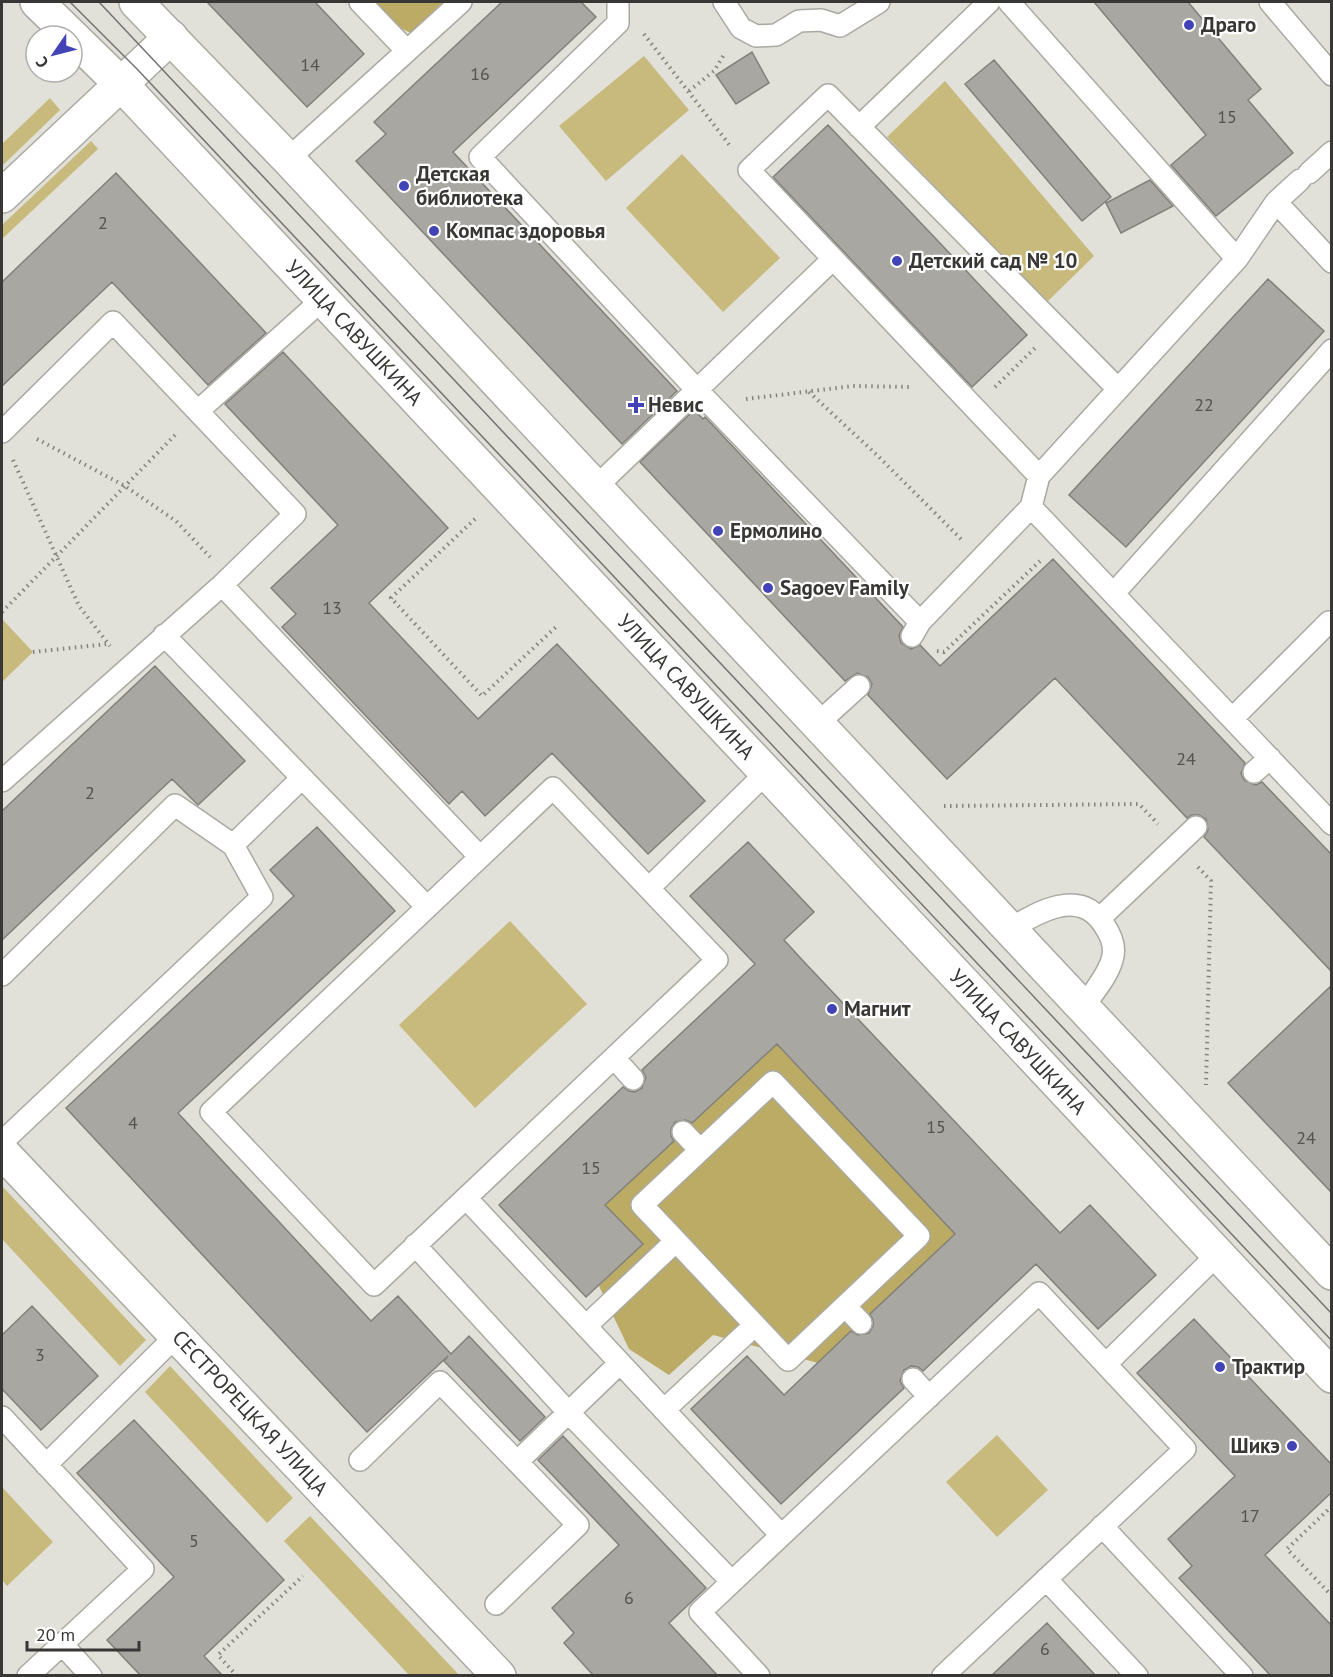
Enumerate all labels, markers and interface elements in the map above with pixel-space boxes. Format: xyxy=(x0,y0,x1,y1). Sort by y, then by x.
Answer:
place label: Драго xyxy=(1201,11,1256,38)
marker: Драго xyxy=(1182,18,1196,32)
north arrow xyxy=(24,24,84,84)
text: С xyxy=(31,53,52,72)
house number: 14 xyxy=(300,53,320,76)
house number: 16 xyxy=(470,62,490,85)
house number: 15 xyxy=(1217,105,1237,128)
place label: Детская библиотека xyxy=(416,160,523,211)
marker: Детская библиотека xyxy=(397,179,411,193)
house number: 2 xyxy=(98,211,108,234)
place label: Компас здоровья xyxy=(446,217,605,244)
marker: Компас здоровья xyxy=(427,224,441,238)
place label: Детский сад № 10 xyxy=(909,247,1078,274)
street label: УЛИЦА САВУШКИНА xyxy=(280,254,429,412)
marker: Детский сад № 10 xyxy=(890,254,904,268)
place label: Невис xyxy=(648,391,703,418)
house number: 22 xyxy=(1194,393,1214,416)
marker: Невис xyxy=(629,398,643,412)
place label: Ермолино xyxy=(730,517,822,544)
marker: Ермолино xyxy=(711,524,725,538)
place label: Sagoev Family xyxy=(780,574,910,601)
marker: Sagoev Family xyxy=(761,581,775,595)
house number: 13 xyxy=(322,596,342,619)
street label: УЛИЦА САВУШКИНА xyxy=(612,608,761,766)
house number: 24 xyxy=(1176,747,1196,770)
house number: 2 xyxy=(85,781,95,804)
street label: УЛИЦА САВУШКИНА xyxy=(944,963,1093,1121)
place label: Магнит xyxy=(844,995,911,1022)
marker: Магнит xyxy=(825,1002,839,1016)
house number: 4 xyxy=(128,1111,138,1134)
house number: 15 xyxy=(926,1115,946,1138)
house number: 24 xyxy=(1296,1126,1316,1149)
house number: 15 xyxy=(581,1156,601,1179)
street label: СЕСТРОРЕЦКАЯ УЛИЦА xyxy=(167,1324,335,1502)
house number: 3 xyxy=(35,1343,45,1366)
place label: Трактир xyxy=(1232,1353,1305,1380)
marker: Трактир xyxy=(1213,1360,1227,1374)
place label: Шикэ xyxy=(1231,1432,1280,1459)
marker: Шикэ xyxy=(1285,1439,1299,1453)
house number: 17 xyxy=(1240,1504,1260,1527)
house number: 5 xyxy=(189,1529,199,1552)
house number: 6 xyxy=(624,1586,634,1609)
scale bar xyxy=(27,1614,140,1652)
text: 20 m xyxy=(36,1623,75,1646)
house number: 6 xyxy=(1040,1637,1050,1660)

